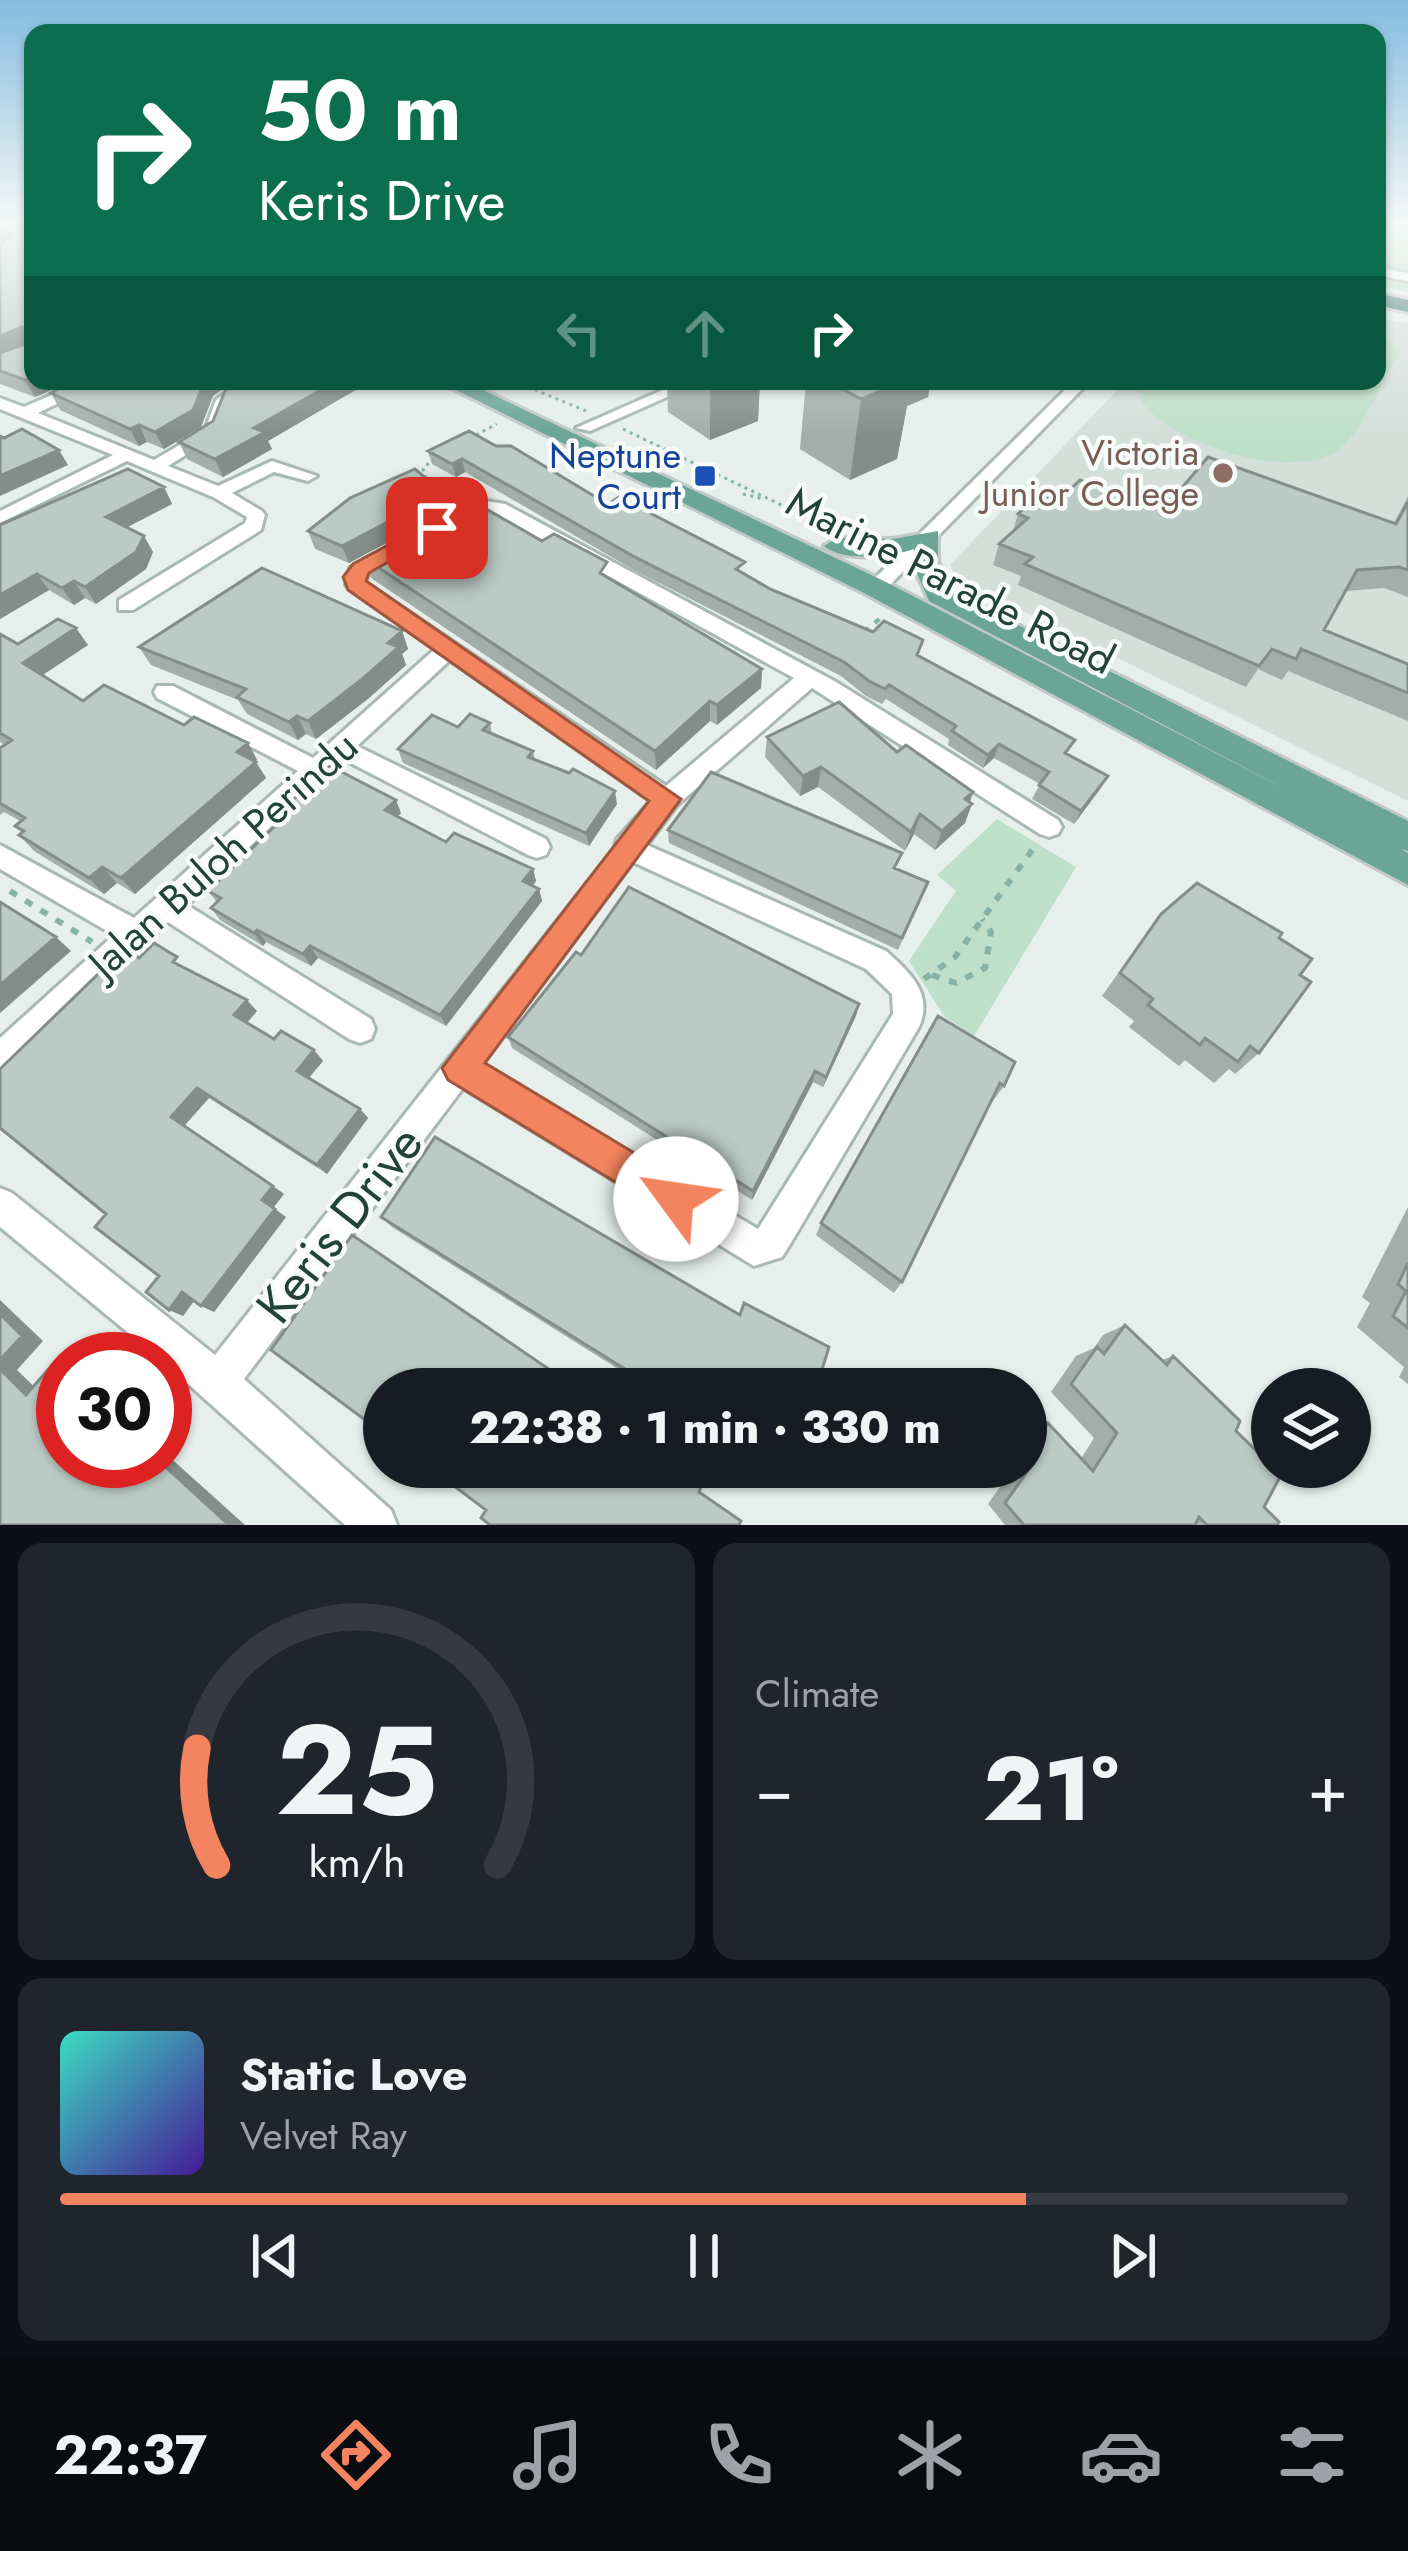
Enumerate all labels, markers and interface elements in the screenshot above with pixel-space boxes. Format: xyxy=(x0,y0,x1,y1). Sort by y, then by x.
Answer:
text: 50 m xyxy=(258,50,462,172)
icon: right xyxy=(60,72,216,228)
text: Keris Drive xyxy=(258,162,505,240)
icon: left xyxy=(546,300,612,366)
icon: ahead xyxy=(672,300,738,366)
icon: right xyxy=(798,300,864,366)
place label: Victoria Junior College xyxy=(978,426,1199,519)
place label: Neptune Court xyxy=(549,429,681,522)
marker: Victoria Junior College xyxy=(1210,460,1236,486)
marker: Neptune Court xyxy=(692,463,718,489)
street label: Marine Parade Road xyxy=(776,471,1126,690)
pin xyxy=(386,477,488,579)
icon: arrive xyxy=(404,495,470,561)
street label: Jalan Buloh Perindu xyxy=(71,717,372,996)
street label: Keris Drive xyxy=(238,1109,440,1339)
position arrow xyxy=(613,1136,739,1262)
speed limit sign: 30 xyxy=(36,1332,192,1488)
map controls xyxy=(1251,1368,1371,1488)
button: layers xyxy=(1251,1368,1371,1488)
text: 22:38 · 1 min · 330 m xyxy=(469,1395,941,1460)
text: Climate xyxy=(755,1665,879,1722)
text: 25 xyxy=(275,1680,438,1861)
text: 21° xyxy=(983,1724,1119,1854)
text: − xyxy=(755,1741,794,1837)
text: + xyxy=(1307,1741,1348,1837)
text: km/h xyxy=(308,1830,405,1892)
text: Static Love xyxy=(240,2042,468,2107)
text: Velvet Ray xyxy=(240,2107,407,2164)
icon: previous xyxy=(242,2223,308,2289)
icon: pause xyxy=(671,2223,737,2289)
icon: next xyxy=(1100,2223,1166,2289)
icon: directions xyxy=(314,2413,398,2497)
icon: music xyxy=(506,2413,590,2497)
icon: phone xyxy=(697,2413,781,2497)
icon: climate xyxy=(888,2413,972,2497)
icon: car xyxy=(1079,2413,1163,2497)
icon: filters xyxy=(1270,2413,1354,2497)
text: 22:37 xyxy=(54,2416,207,2494)

